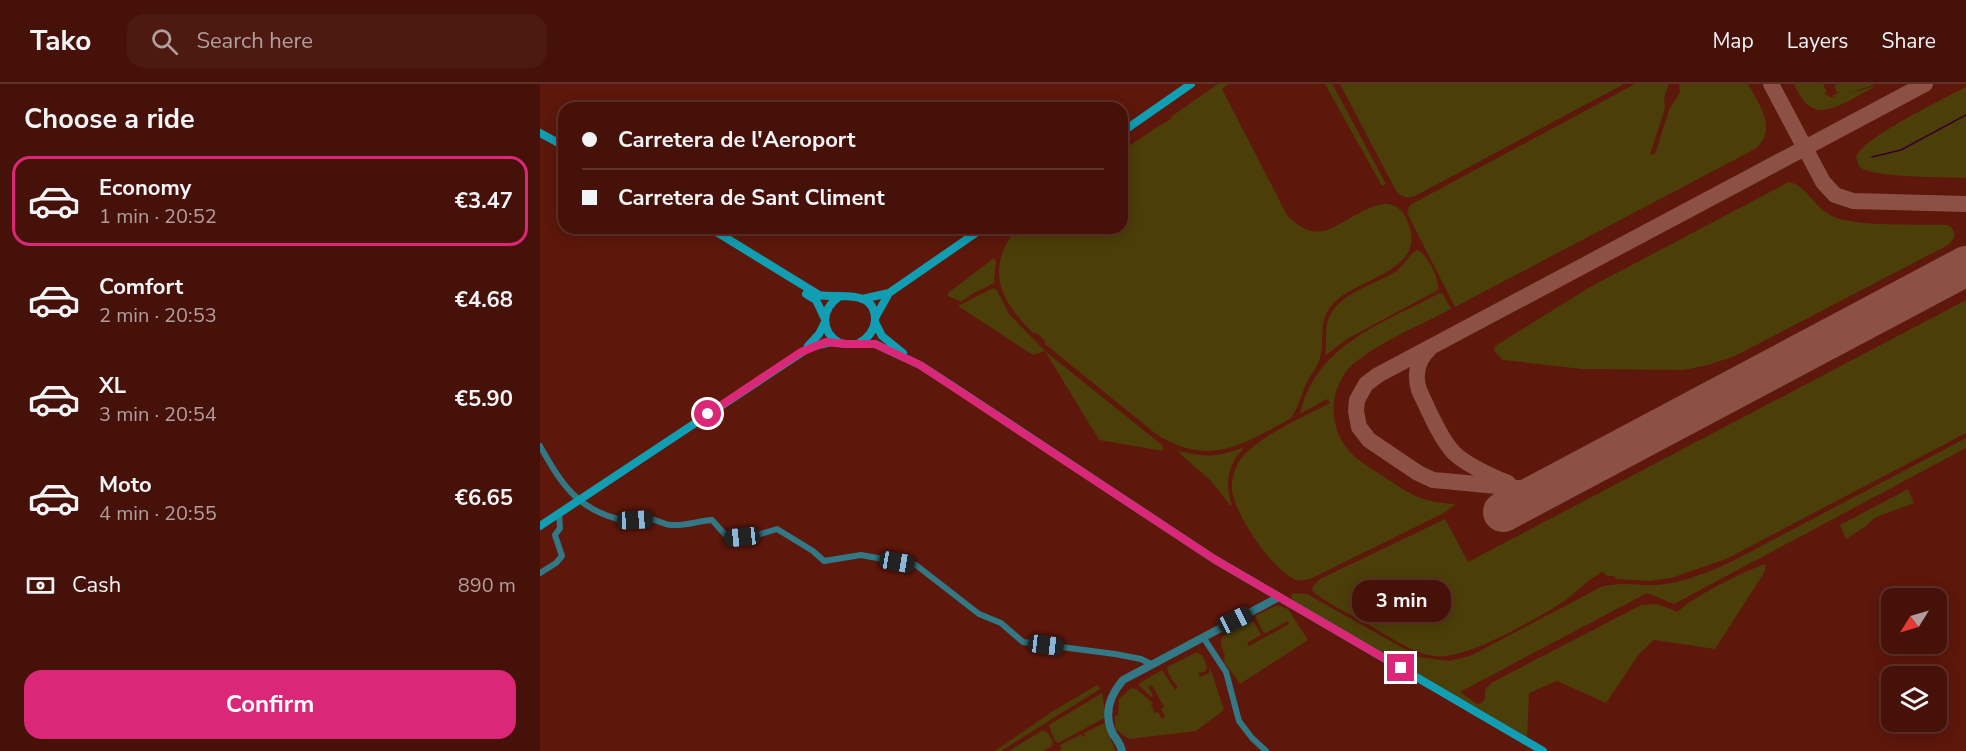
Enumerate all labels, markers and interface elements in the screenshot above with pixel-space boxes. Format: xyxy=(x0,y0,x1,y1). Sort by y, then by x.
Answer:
search box xyxy=(127,14,547,68)
text: Tako xyxy=(30,22,91,60)
icon: search xyxy=(148,25,181,58)
text: Search here xyxy=(196,26,313,56)
text: Map xyxy=(1712,27,1754,55)
text: Layers xyxy=(1787,27,1848,55)
text: Share xyxy=(1881,27,1936,55)
text: Choose a ride xyxy=(24,101,195,138)
text: Carretera de l'Aeroport xyxy=(618,125,856,155)
text: Economy xyxy=(99,173,191,203)
icon: car xyxy=(27,174,81,228)
text: Carretera de Sant Climent xyxy=(618,183,885,213)
text: €3.47 xyxy=(455,186,513,216)
text: 1 min · 20:52 xyxy=(99,203,217,230)
text: Comfort xyxy=(99,272,183,302)
icon: car xyxy=(27,273,81,327)
text: €4.68 xyxy=(455,285,513,315)
text: 2 min · 20:53 xyxy=(99,302,217,329)
text: XL xyxy=(99,371,126,401)
icon: car xyxy=(27,372,81,426)
text: €5.90 xyxy=(455,384,513,414)
route start xyxy=(694,400,721,427)
text: 3 min · 20:54 xyxy=(99,401,217,428)
text: Moto xyxy=(99,470,152,500)
icon: car xyxy=(27,471,81,525)
text: €6.65 xyxy=(455,483,513,513)
text: 4 min · 20:55 xyxy=(99,500,217,527)
car xyxy=(617,510,653,530)
car xyxy=(723,526,761,548)
car xyxy=(878,550,916,574)
icon: cash xyxy=(24,569,57,602)
text: Cash xyxy=(72,570,121,600)
text: 890 m xyxy=(458,572,516,599)
callout: 3 min xyxy=(1352,581,1450,623)
text: 3 min xyxy=(1376,587,1427,614)
north arrow xyxy=(1881,588,1947,654)
map controls xyxy=(1881,588,1947,732)
car xyxy=(1215,604,1255,636)
car xyxy=(1027,634,1065,656)
route end xyxy=(1387,654,1414,681)
button: layers xyxy=(1881,666,1947,732)
button: Confirm xyxy=(24,670,516,739)

